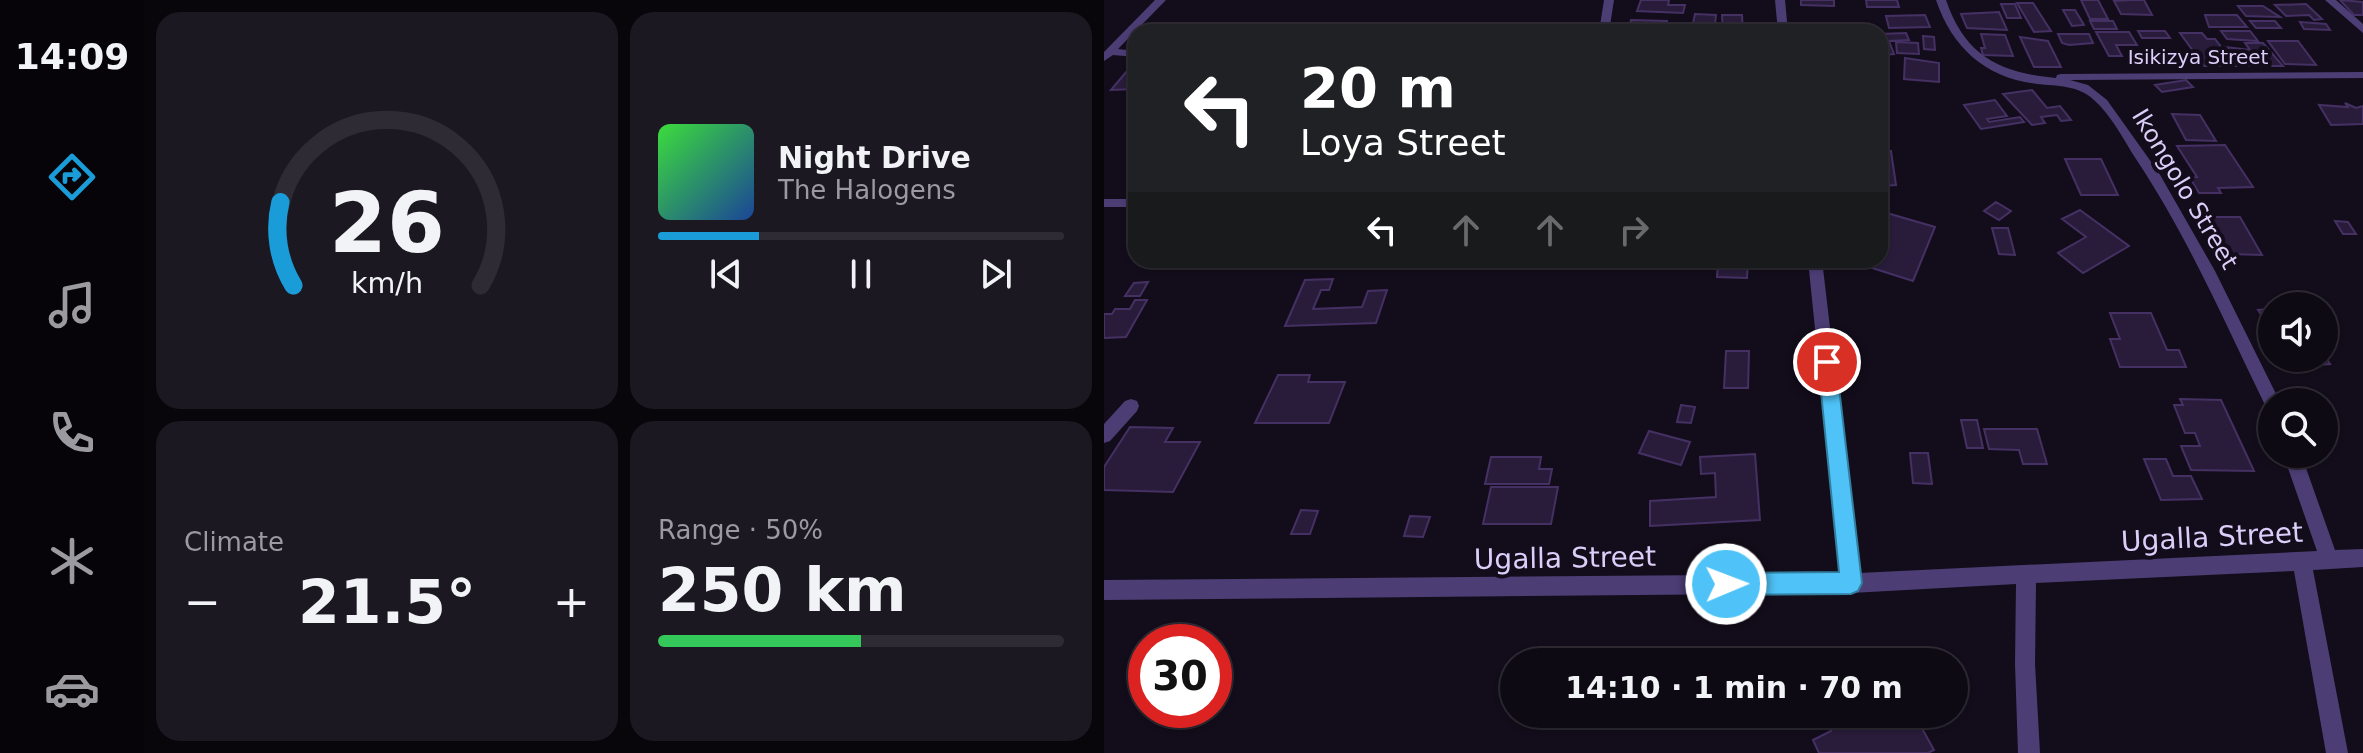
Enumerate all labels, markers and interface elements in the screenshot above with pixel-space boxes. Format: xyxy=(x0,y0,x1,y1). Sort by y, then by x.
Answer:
text: 14:09 xyxy=(15,36,129,77)
street label: Isikizya Street xyxy=(2128,45,2269,69)
text: 20 m xyxy=(1300,55,1456,120)
icon: left xyxy=(1168,56,1272,160)
street label: Ikongolo Street xyxy=(2126,104,2244,274)
text: Loya Street xyxy=(1300,122,1506,163)
text: Night Drive xyxy=(778,140,971,175)
icon: directions xyxy=(44,149,100,205)
text: 26 xyxy=(329,175,445,272)
text: The Halogens xyxy=(778,175,956,205)
icon: left xyxy=(1360,208,1404,252)
icon: ahead xyxy=(1444,208,1488,252)
icon: ahead xyxy=(1528,208,1572,252)
icon: right xyxy=(1612,208,1656,252)
icon: previous xyxy=(704,252,748,296)
icon: pause xyxy=(839,252,883,296)
icon: next xyxy=(974,252,1018,296)
text: km/h xyxy=(351,266,423,300)
icon: music xyxy=(44,277,100,333)
map controls xyxy=(2258,292,2338,468)
button: sound xyxy=(2258,292,2338,372)
pin xyxy=(1793,328,1861,396)
icon: arrive xyxy=(1805,340,1849,384)
button: search xyxy=(2258,388,2338,468)
icon: phone xyxy=(44,405,100,461)
text: Range · 50% xyxy=(658,515,823,545)
street label: Ugalla Street xyxy=(2120,516,2304,558)
text: Climate xyxy=(184,527,284,557)
icon: climate xyxy=(44,533,100,589)
street label: Ugalla Street xyxy=(1474,540,1656,576)
position arrow xyxy=(1684,542,1768,626)
text: 250 km xyxy=(658,555,907,625)
text: 21.5° xyxy=(298,567,476,637)
text: − xyxy=(184,576,221,627)
text: + xyxy=(553,576,590,627)
speed limit sign: 30 xyxy=(1128,624,1232,728)
icon: car xyxy=(44,661,100,717)
text: 14:10 · 1 min · 70 m xyxy=(1565,670,1903,705)

